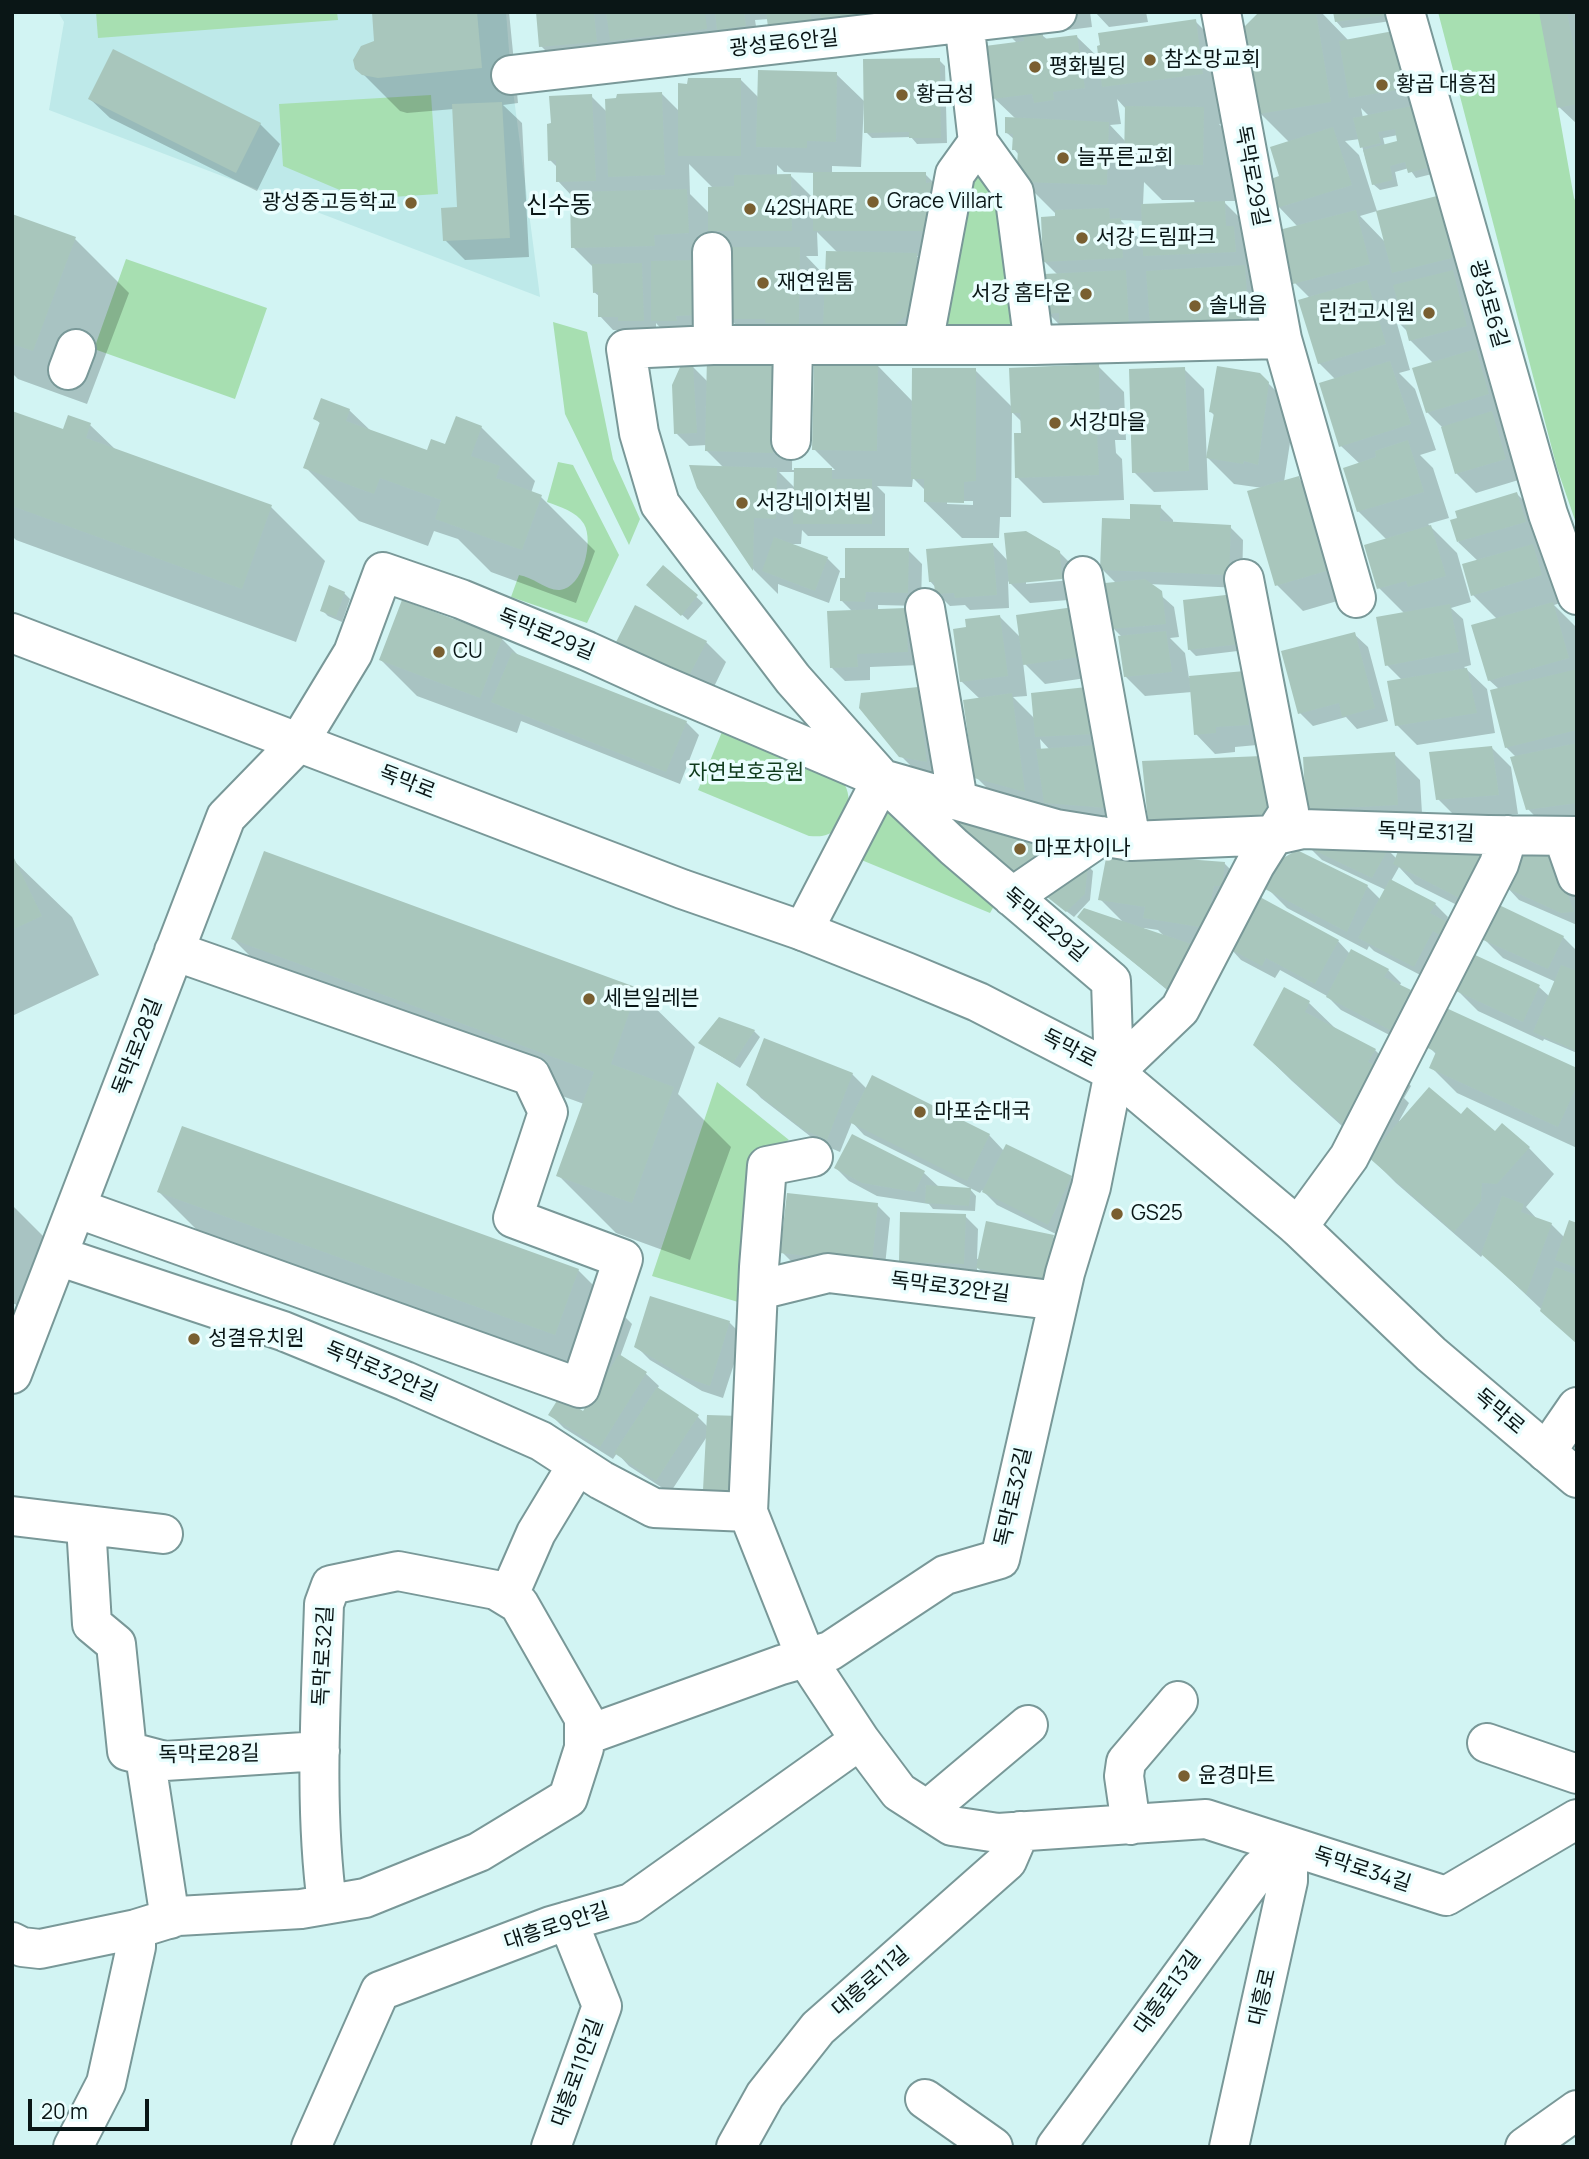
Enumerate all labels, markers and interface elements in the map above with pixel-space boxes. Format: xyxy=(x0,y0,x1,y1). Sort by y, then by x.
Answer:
street label: 광성로6안길 xyxy=(728,26,840,62)
place label: 참소망교회 xyxy=(1164,47,1261,73)
marker: 참소망교회 xyxy=(1142,52,1158,68)
place label: 평화빌딩 xyxy=(1049,54,1126,80)
marker: 평화빌딩 xyxy=(1027,59,1043,75)
place label: 황곱 대흥점 xyxy=(1396,72,1497,98)
marker: 황곱 대흥점 xyxy=(1374,77,1390,93)
place label: 황금성 xyxy=(916,82,974,108)
marker: 황금성 xyxy=(894,87,910,103)
street label: 독막로29길 xyxy=(1229,123,1273,229)
place label: 늘푸른교회 xyxy=(1077,145,1174,171)
marker: 늘푸른교회 xyxy=(1055,150,1071,166)
place label: Grace Villart xyxy=(887,189,1003,215)
place label: 광성중고등학교 xyxy=(262,190,397,216)
district label: 신수동 xyxy=(526,192,592,220)
marker: Grace Villart xyxy=(865,194,881,210)
marker: 광성중고등학교 xyxy=(403,195,419,211)
place label: 42SHARE xyxy=(764,196,854,222)
marker: 42SHARE xyxy=(742,201,758,217)
place label: 서강 드림파크 xyxy=(1096,225,1216,251)
marker: 서강 드림파크 xyxy=(1074,230,1090,246)
street label: 광성로6길 xyxy=(1463,257,1513,351)
place label: 재연원툼 xyxy=(777,270,854,296)
marker: 재연원툼 xyxy=(755,275,771,291)
place label: 서강 홈타운 xyxy=(971,281,1072,307)
marker: 서강 홈타운 xyxy=(1078,286,1094,302)
place label: 솔내음 xyxy=(1209,293,1267,319)
marker: 솔내음 xyxy=(1187,298,1203,314)
place label: 린컨고시원 xyxy=(1318,300,1415,326)
marker: 린컨고시원 xyxy=(1421,305,1437,321)
place label: 서강마을 xyxy=(1069,410,1146,436)
marker: 서강마을 xyxy=(1047,415,1063,431)
place label: 서강네이처빌 xyxy=(756,490,872,516)
marker: 서강네이처빌 xyxy=(734,495,750,511)
street label: 독막로29길 xyxy=(494,604,598,666)
place label: CU xyxy=(453,639,483,665)
marker: CU xyxy=(431,644,447,660)
park label: 자연보호공원 xyxy=(688,760,804,786)
street label: 독막로 xyxy=(375,761,439,805)
street label: 독막로31길 xyxy=(1377,819,1475,847)
place label: 마포차이나 xyxy=(1034,836,1131,862)
marker: 마포차이나 xyxy=(1012,841,1028,857)
street label: 독막로29길 xyxy=(998,882,1092,968)
place label: 세븐일레븐 xyxy=(603,986,700,1012)
marker: 세븐일레븐 xyxy=(581,991,597,1007)
street label: 독막로28길 xyxy=(108,995,168,1099)
street label: 독막로 xyxy=(1037,1025,1101,1073)
place label: 마포순대국 xyxy=(934,1099,1031,1125)
marker: 마포순대국 xyxy=(912,1104,928,1120)
place label: GS25 xyxy=(1131,1201,1183,1227)
marker: GS25 xyxy=(1109,1206,1125,1222)
street label: 독막로32안길 xyxy=(889,1268,1011,1308)
place label: 성결유치원 xyxy=(208,1326,305,1352)
marker: 성결유치원 xyxy=(186,1331,202,1347)
street label: 독막로32안길 xyxy=(321,1337,441,1407)
street label: 독막로 xyxy=(1469,1384,1529,1440)
street label: 독막로32길 xyxy=(990,1445,1038,1549)
street label: 독막로32길 xyxy=(309,1605,339,1707)
street label: 독막로28길 xyxy=(158,1742,260,1768)
place label: 윤경마트 xyxy=(1198,1763,1275,1789)
marker: 윤경마트 xyxy=(1176,1768,1192,1784)
street label: 독막로34길 xyxy=(1310,1842,1414,1898)
street label: 대흥로9안길 xyxy=(501,1898,613,1956)
street label: 대흥로11길 xyxy=(827,1942,915,2022)
street label: 대흥로13길 xyxy=(1129,1946,1207,2040)
street label: 대흥로 xyxy=(1244,1966,1282,2028)
street label: 대흥로11안길 xyxy=(547,2016,609,2130)
scale bar xyxy=(32,2086,152,2130)
text: 20 m xyxy=(41,2097,88,2125)

